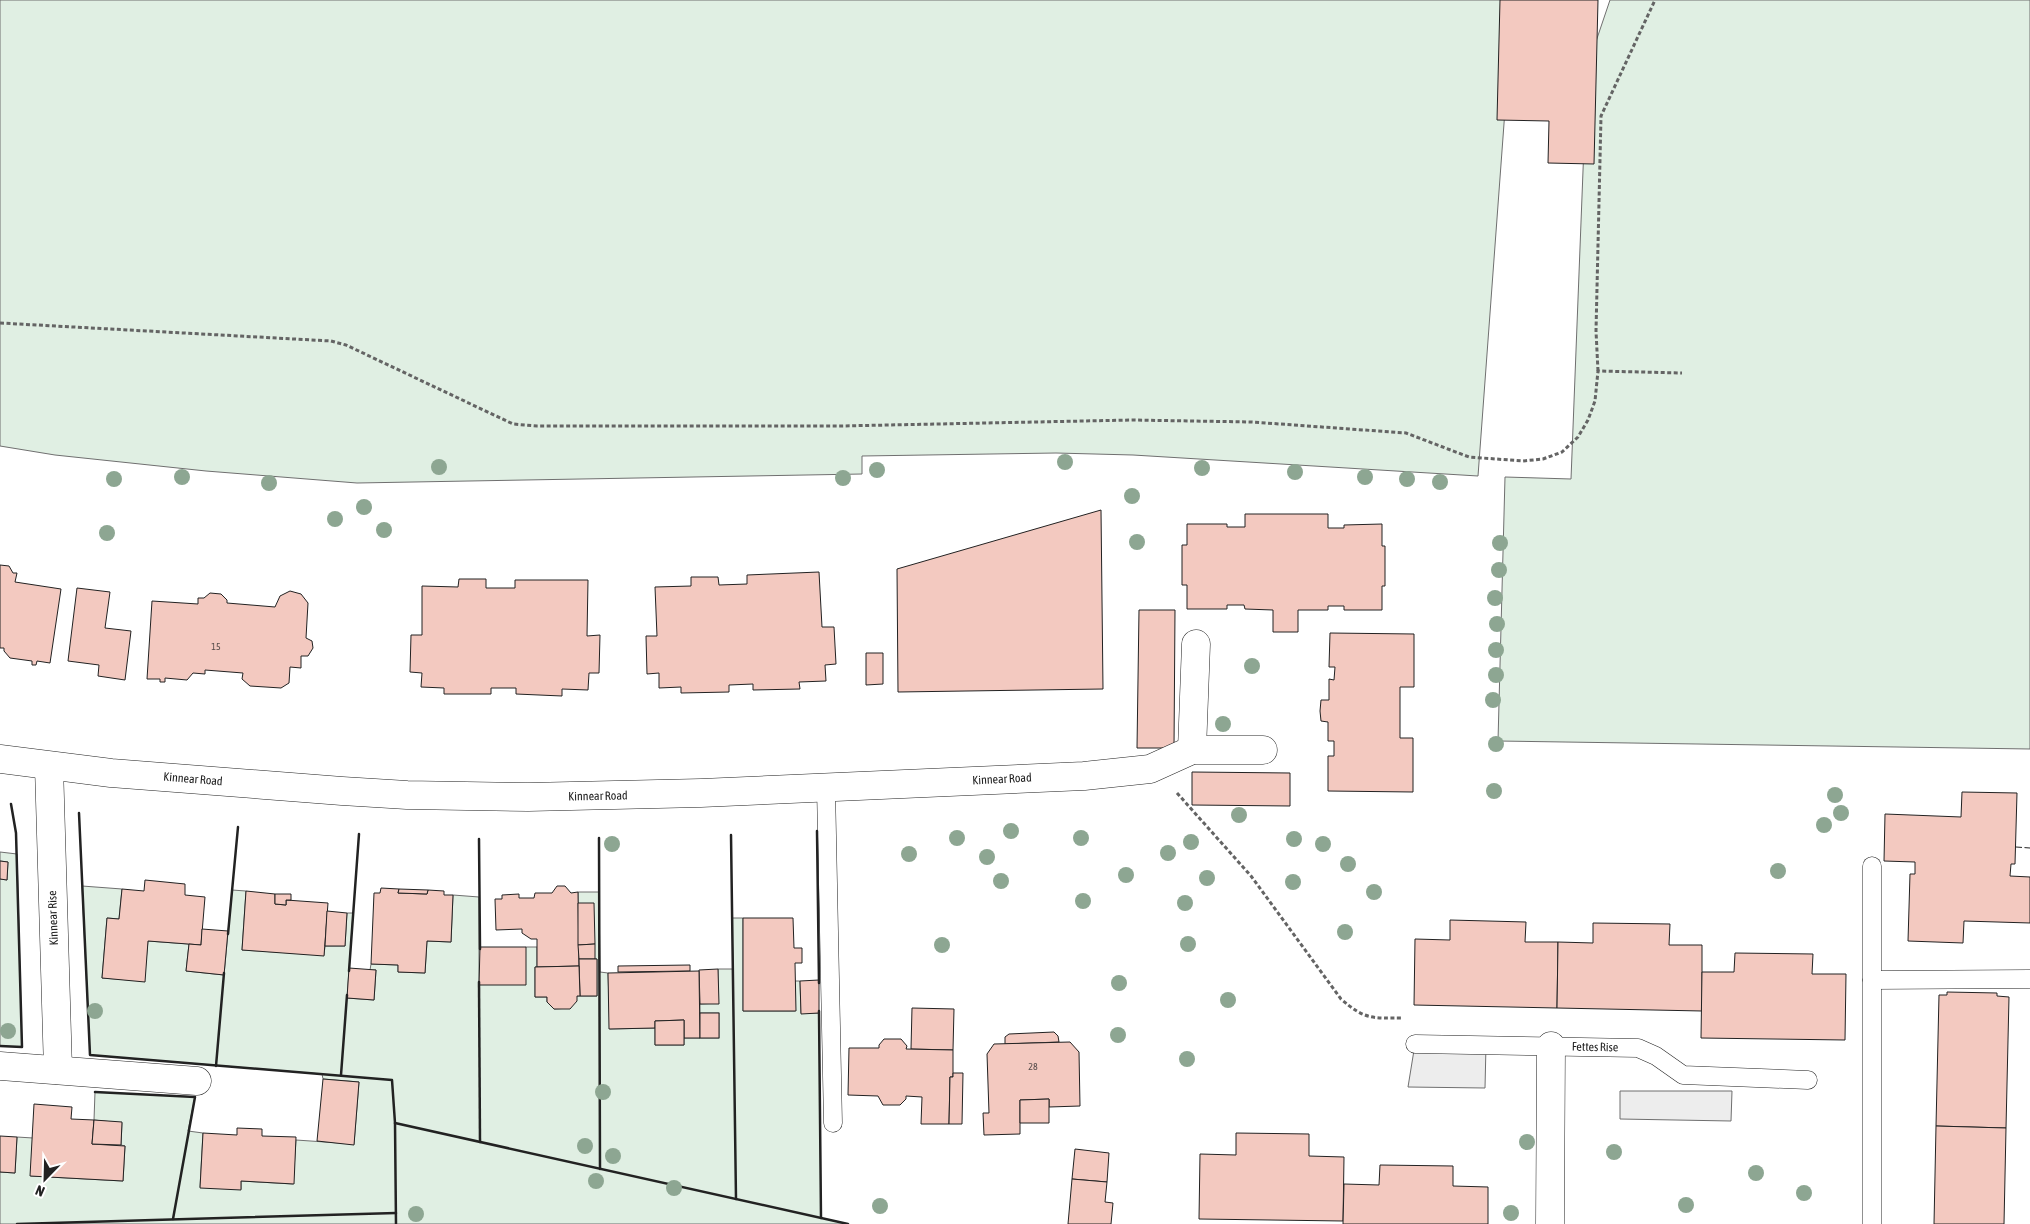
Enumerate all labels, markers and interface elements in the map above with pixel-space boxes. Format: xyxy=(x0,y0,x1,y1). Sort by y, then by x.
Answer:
house number: 15 xyxy=(211,641,221,652)
street label: Kinnear Road xyxy=(163,769,223,789)
street label: Kinnear Road xyxy=(972,770,1032,788)
street label: Kinnear Road xyxy=(568,788,628,804)
street label: Kinnear Rise xyxy=(45,890,61,946)
street label: Fettes Rise xyxy=(1572,1040,1618,1054)
house number: 28 xyxy=(1028,1061,1038,1072)
north arrow xyxy=(20,1154,70,1204)
text: N xyxy=(33,1182,47,1200)

